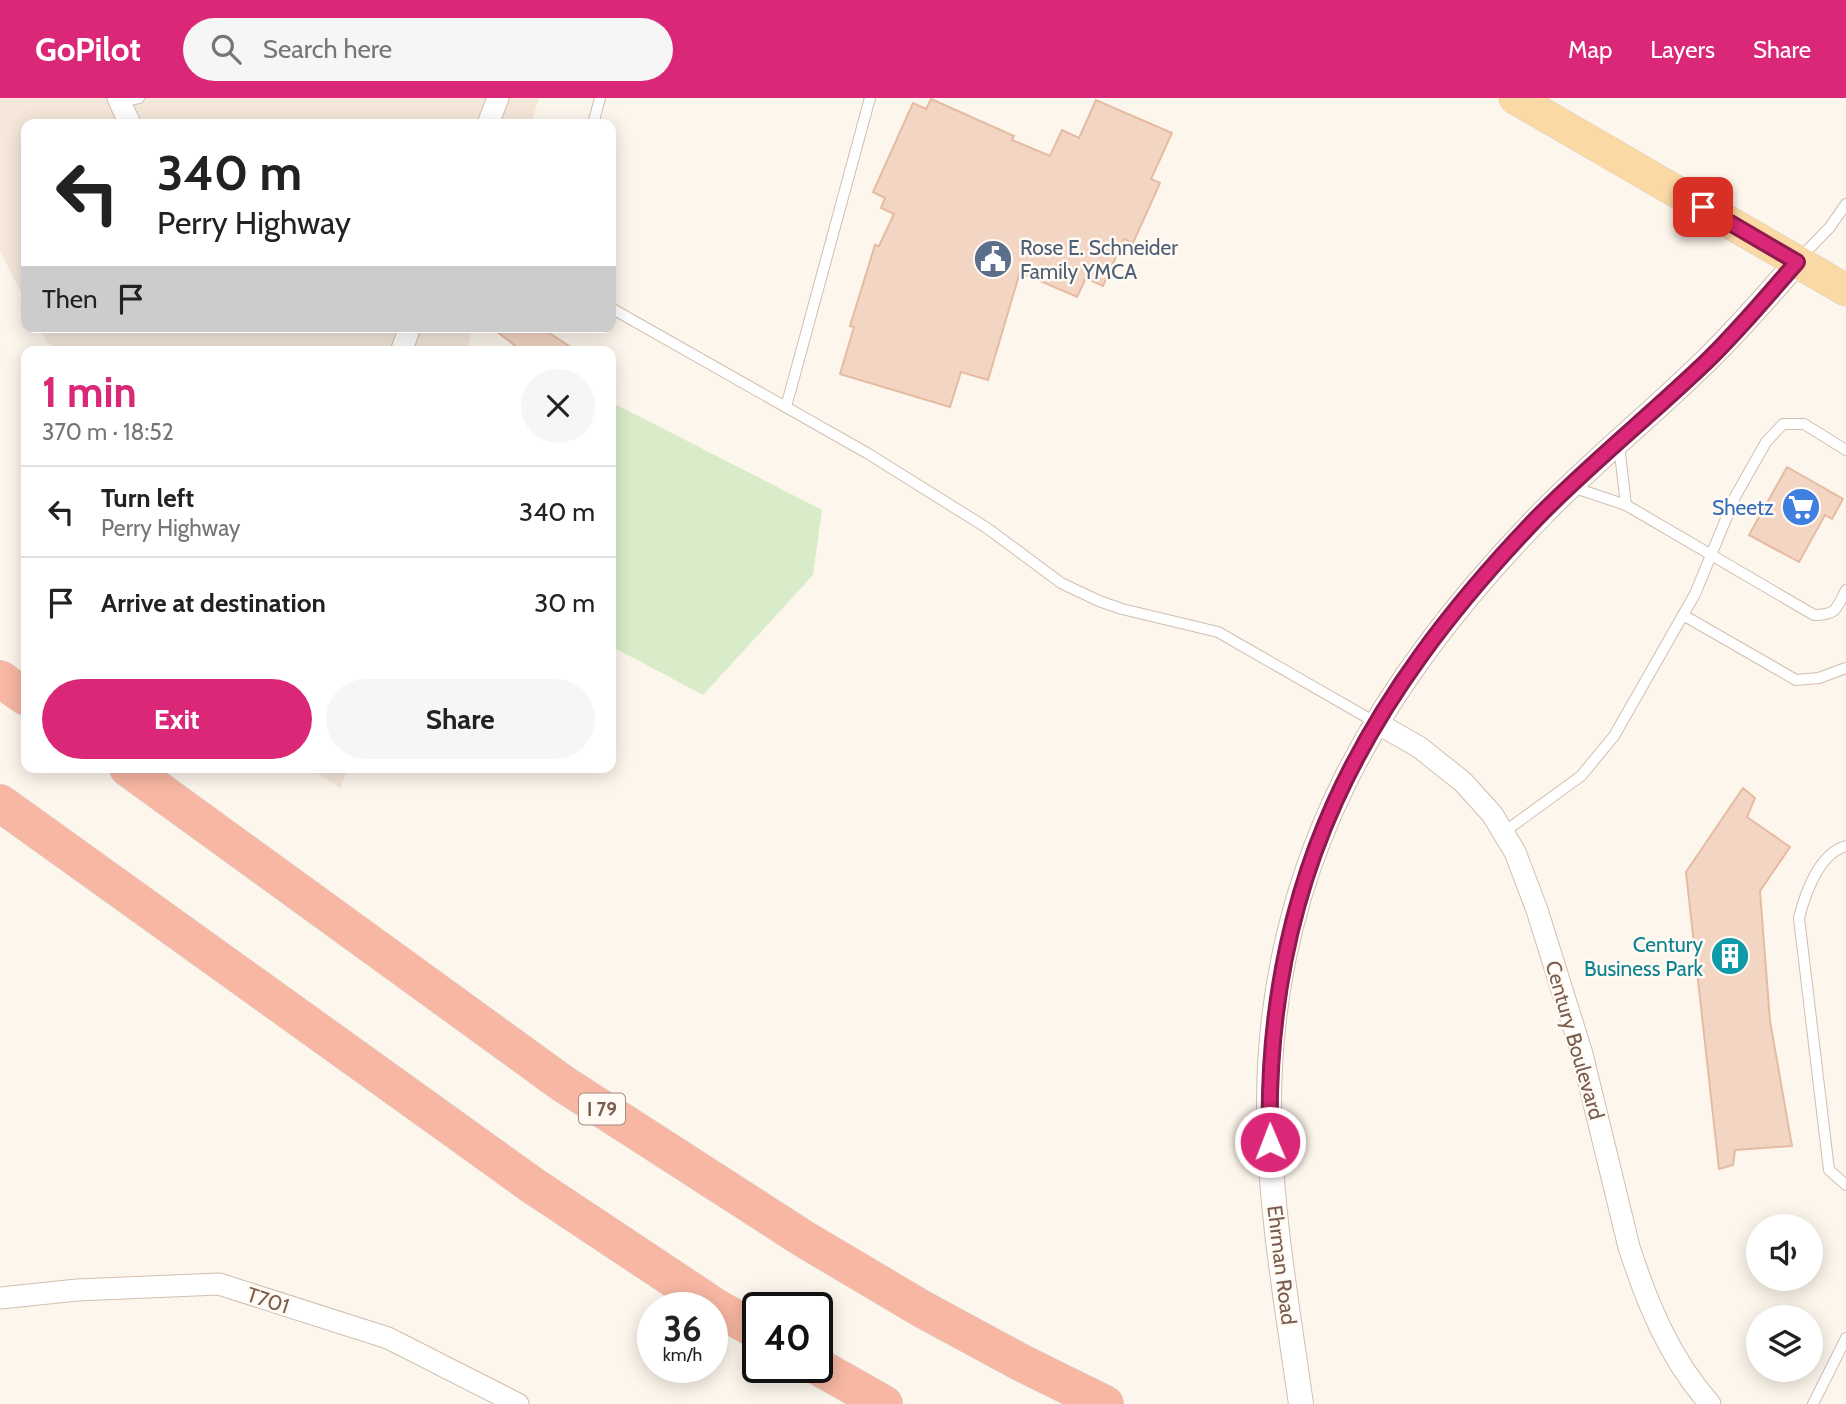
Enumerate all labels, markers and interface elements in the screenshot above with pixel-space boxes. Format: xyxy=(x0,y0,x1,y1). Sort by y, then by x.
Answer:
search box xyxy=(183,18,673,81)
text: GoPilot xyxy=(35,29,141,69)
icon: search xyxy=(207,30,245,68)
text: Search here xyxy=(263,33,392,65)
text: Map xyxy=(1568,35,1612,64)
text: Layers xyxy=(1650,35,1715,64)
text: Share xyxy=(1753,35,1811,64)
text: 340 m xyxy=(157,143,302,202)
icon: left xyxy=(42,147,133,238)
pin xyxy=(1673,177,1733,237)
icon: arrive xyxy=(1684,188,1722,226)
text: Perry Highway xyxy=(157,203,351,242)
place label: Rose E. Schneider Family YMCA xyxy=(1020,235,1178,284)
public building icon: Rose E. Schneider Family YMCA xyxy=(972,238,1014,280)
icon: arrive xyxy=(112,280,150,318)
text: Then xyxy=(42,283,98,315)
text: 1 min xyxy=(42,366,137,418)
button: close xyxy=(521,369,595,443)
text: 370 m · 18:52 xyxy=(42,418,174,446)
text: Turn left xyxy=(101,482,194,514)
supermarket icon: Sheetz xyxy=(1780,486,1822,528)
icon: left xyxy=(42,493,80,531)
place label: Sheetz xyxy=(1712,495,1774,520)
text: 340 m xyxy=(519,496,595,528)
text: Perry Highway xyxy=(101,514,240,542)
icon: arrive xyxy=(42,584,80,622)
text: Arrive at destination xyxy=(101,587,326,619)
text: 30 m xyxy=(534,587,595,619)
button: Exit xyxy=(42,679,312,759)
button: Share xyxy=(326,679,595,759)
place label: Century Business Park xyxy=(1584,932,1704,981)
building icon: Century Business Park xyxy=(1709,935,1751,977)
street label: Century Boulevard xyxy=(1540,958,1610,1122)
road number: I 79 xyxy=(579,1093,625,1124)
position arrow xyxy=(1233,1105,1307,1179)
street label: Ehrman Road xyxy=(1262,1204,1302,1326)
map controls xyxy=(1746,1214,1823,1382)
button: sound xyxy=(1746,1214,1823,1291)
street label: T701 xyxy=(244,1281,292,1319)
speed limit sign: 40 xyxy=(742,1292,833,1383)
button: layers xyxy=(1746,1305,1823,1382)
text: 36 xyxy=(663,1307,702,1350)
text: km/h xyxy=(663,1344,702,1366)

